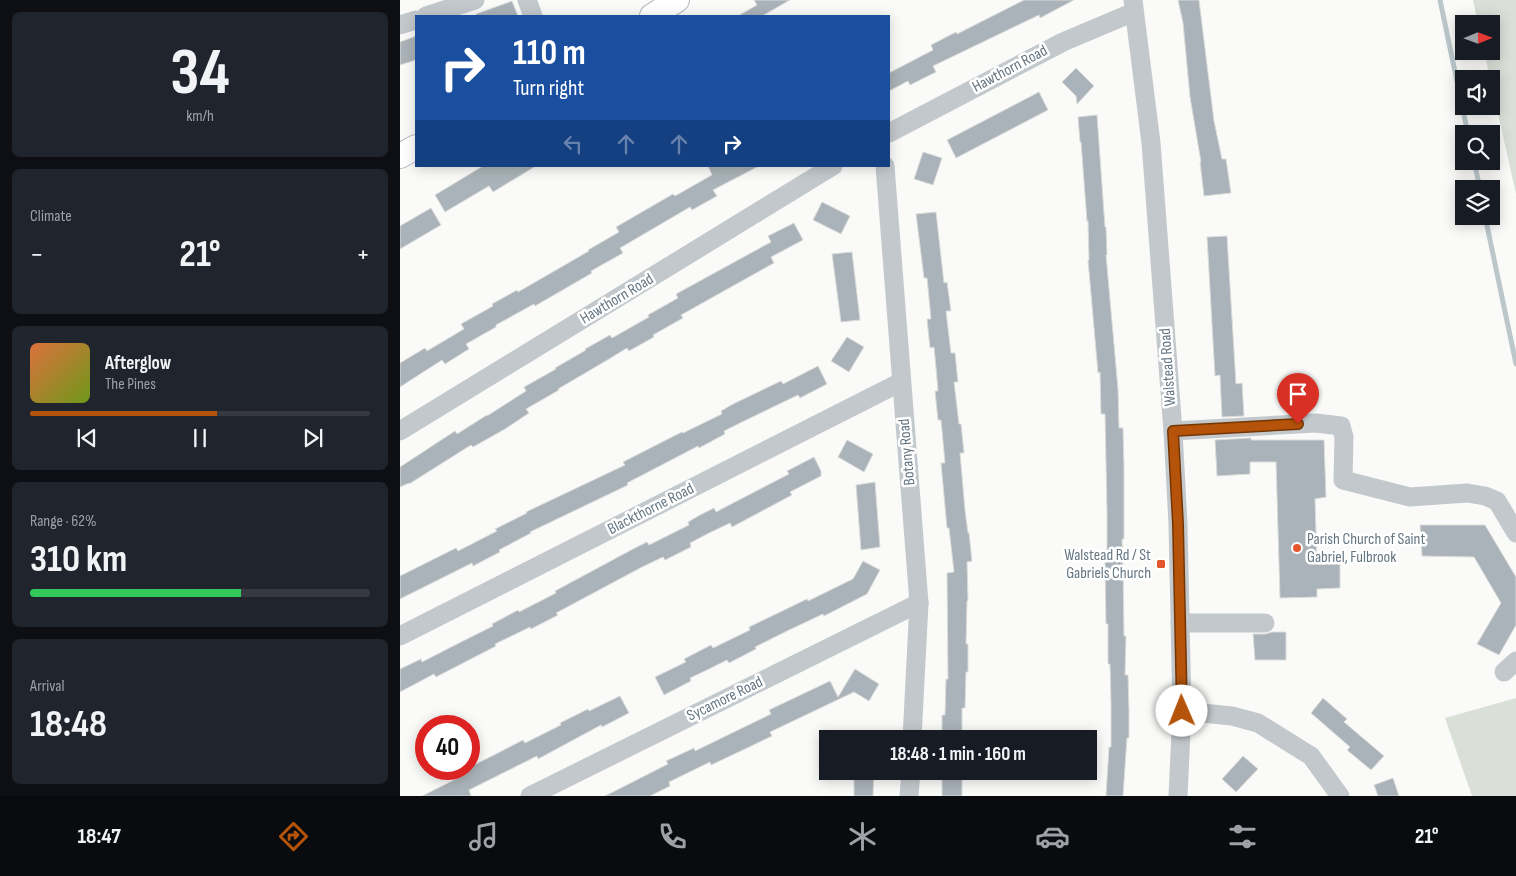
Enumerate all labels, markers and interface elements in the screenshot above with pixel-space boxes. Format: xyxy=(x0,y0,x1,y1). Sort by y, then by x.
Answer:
north arrow xyxy=(1455,15,1500,60)
map controls xyxy=(1455,15,1500,225)
text: 110 m xyxy=(513,32,586,75)
text: 34 xyxy=(170,35,230,113)
icon: right xyxy=(430,35,495,100)
street label: Hawthorn Road xyxy=(969,41,1051,97)
button: sound xyxy=(1455,70,1500,115)
text: Turn right xyxy=(513,75,584,102)
text: km/h xyxy=(186,107,214,126)
button: search xyxy=(1455,125,1500,170)
icon: left xyxy=(559,130,587,158)
icon: ahead xyxy=(612,130,640,158)
icon: ahead xyxy=(665,130,693,158)
icon: right xyxy=(718,130,746,158)
button: layers xyxy=(1455,180,1500,225)
text: Climate xyxy=(30,207,72,226)
text: 21° xyxy=(179,232,221,277)
text: − xyxy=(30,238,44,271)
text: + xyxy=(356,238,370,271)
street label: Hawthorn Road xyxy=(577,270,657,328)
street label: Walstead Road xyxy=(1156,327,1180,407)
text: Afterglow xyxy=(105,352,171,375)
pin xyxy=(1277,373,1319,424)
text: The Pines xyxy=(105,375,156,394)
icon: arrive xyxy=(1284,380,1312,408)
street label: Botany Road xyxy=(895,418,919,486)
icon: previous xyxy=(73,424,101,452)
icon: pause xyxy=(186,424,214,452)
icon: next xyxy=(299,424,327,452)
street label: Blackthorne Road xyxy=(605,479,697,539)
text: Range · 62% xyxy=(30,512,97,531)
place label: Parish Church of Saint Gabriel, Fulbrook xyxy=(1307,530,1426,567)
text: 310 km xyxy=(30,537,127,582)
marker: Parish Church of Saint Gabriel, Fulbrook xyxy=(1291,542,1303,554)
place label: Walstead Rd / St Gabriels Church xyxy=(1064,546,1151,583)
marker: Walstead Rd / St Gabriels Church xyxy=(1155,558,1167,570)
street label: Sycamore Road xyxy=(684,672,766,726)
text: Arrival xyxy=(30,677,64,696)
position arrow xyxy=(1155,684,1207,736)
text: 18:48 xyxy=(30,702,107,747)
speed limit sign: 40 xyxy=(415,715,480,780)
text: 18:48 · 1 min · 160 m xyxy=(890,743,1026,766)
icon: directions xyxy=(276,819,311,854)
icon: music xyxy=(466,819,501,854)
icon: phone xyxy=(655,819,690,854)
icon: climate xyxy=(845,819,880,854)
icon: car xyxy=(1035,819,1070,854)
icon: filters xyxy=(1225,819,1260,854)
text: 18:47 xyxy=(77,823,121,850)
text: 21° xyxy=(1415,823,1439,850)

